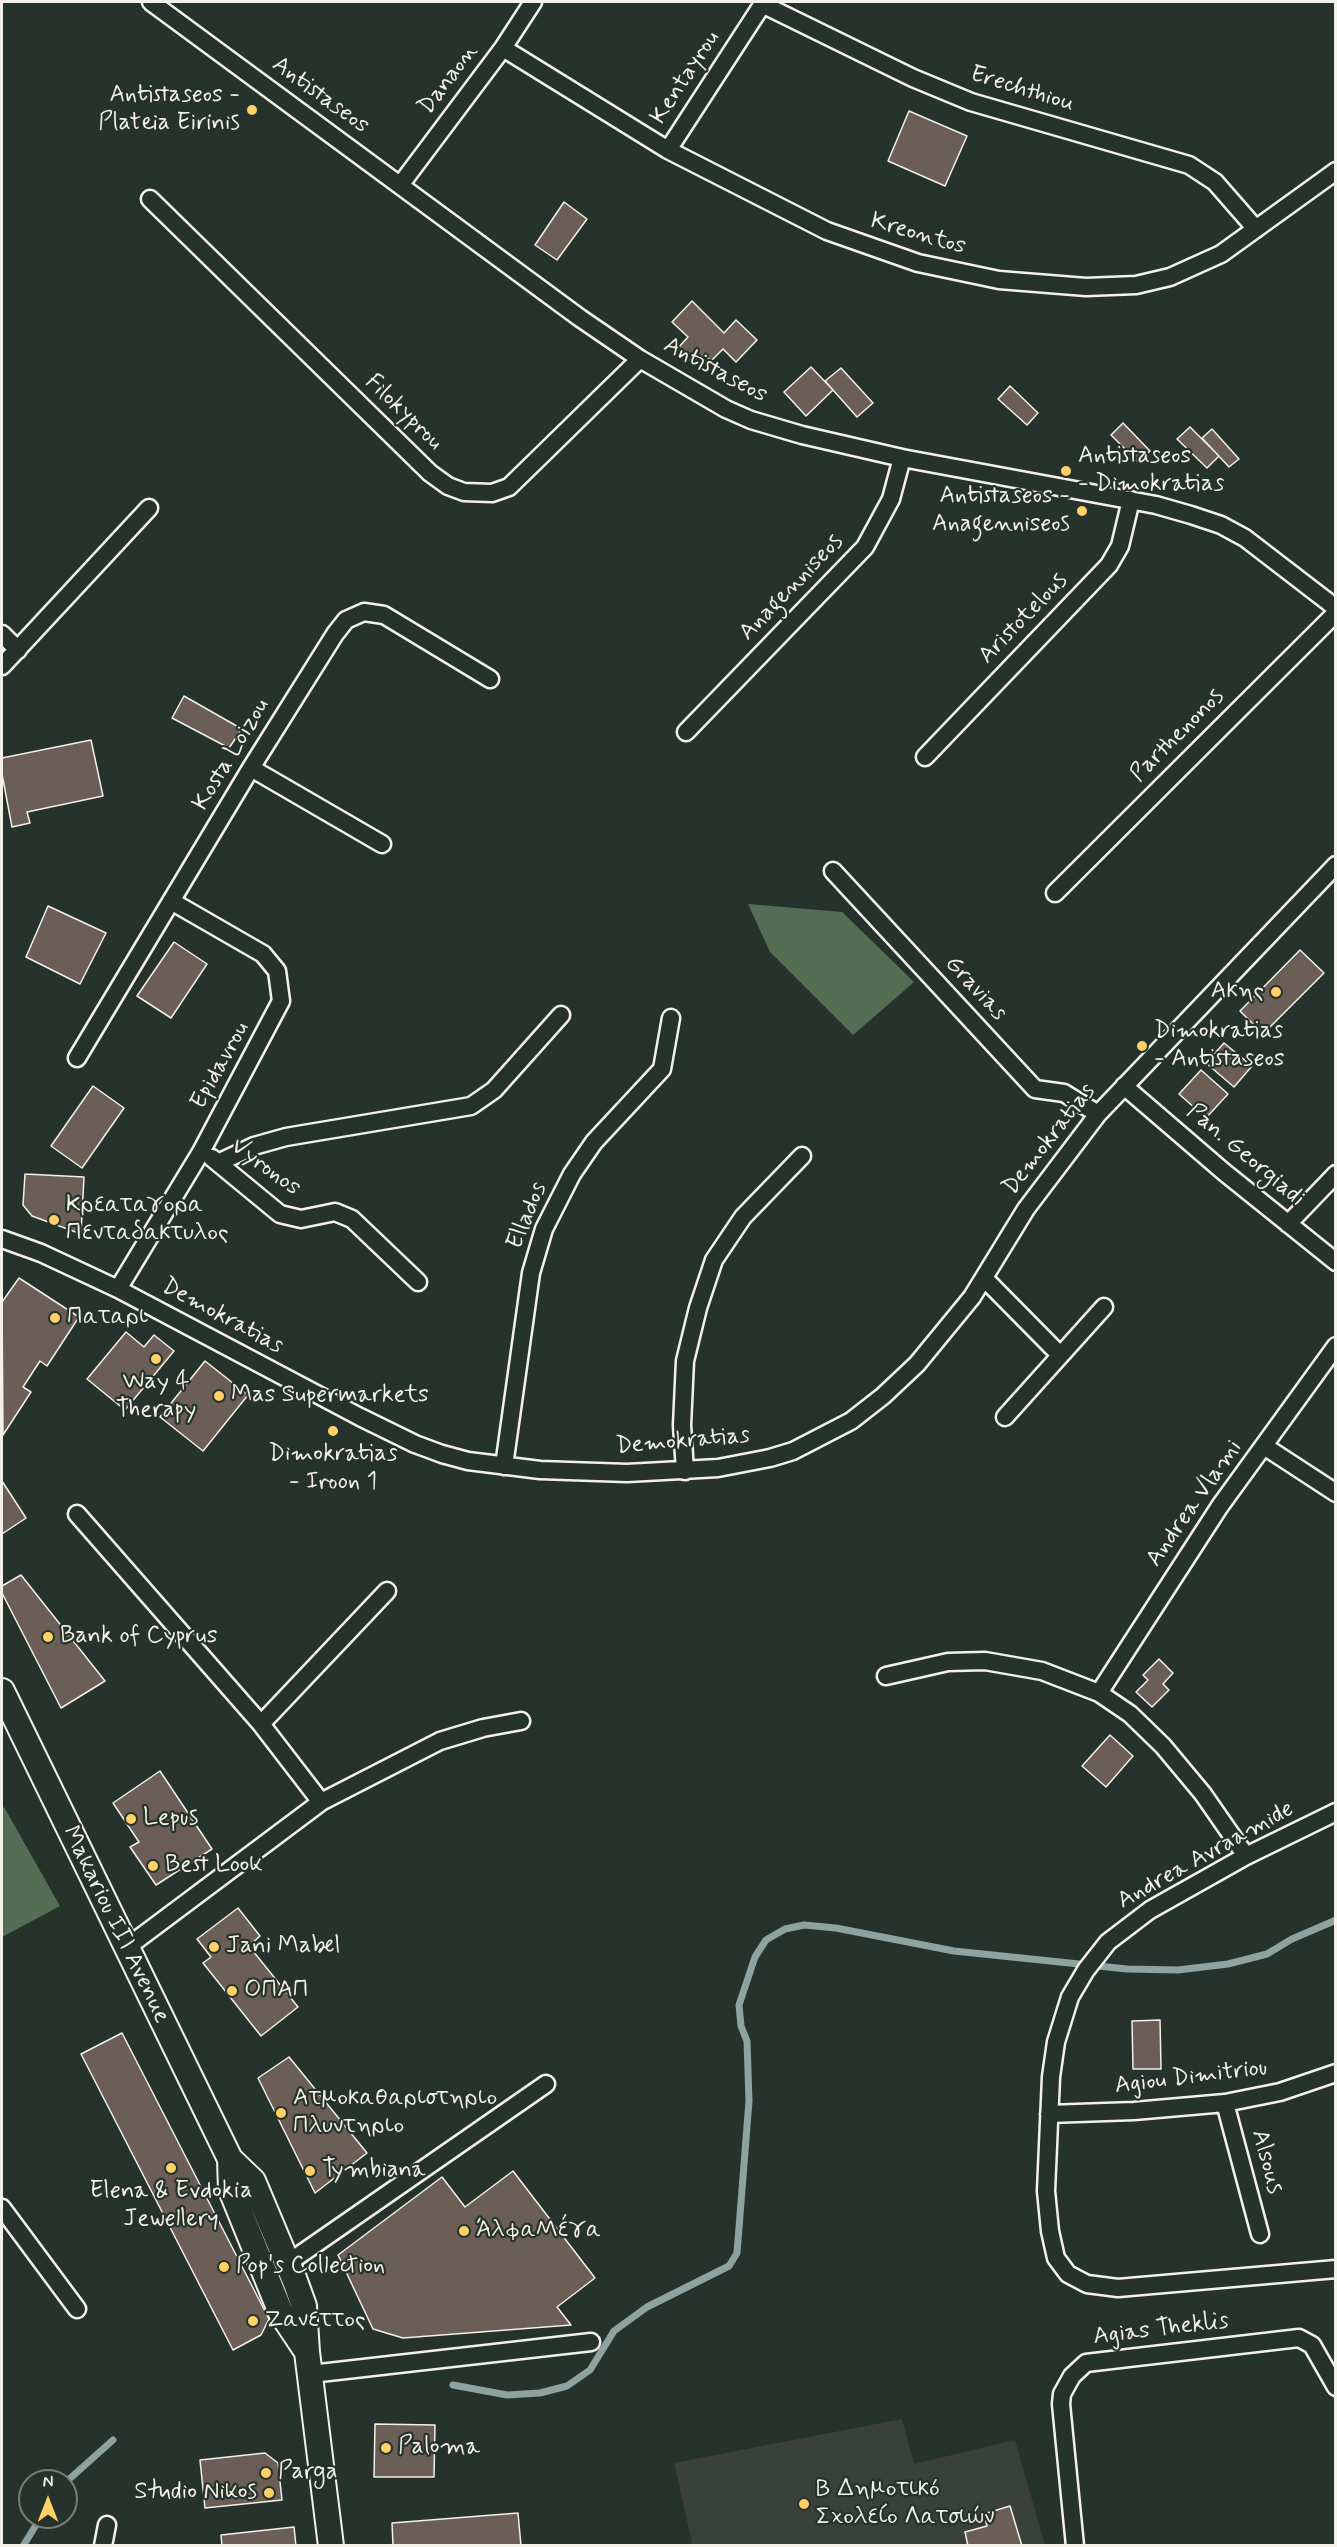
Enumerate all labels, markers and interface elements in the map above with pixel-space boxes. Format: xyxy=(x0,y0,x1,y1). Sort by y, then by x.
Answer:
street label: Kentayrou xyxy=(645,26,727,130)
street label: Danaon xyxy=(413,39,485,121)
street label: Antistaseos xyxy=(266,51,374,141)
street label: Erechthiou xyxy=(967,61,1077,119)
place label: Antistaseos - Plateia Eirinis xyxy=(98,82,240,138)
marker: Antistaseos - Plateia Eirinis xyxy=(245,103,259,117)
street label: Kreontos xyxy=(867,208,969,262)
street label: Antistaseos xyxy=(658,332,772,410)
street label: Filokyprou xyxy=(358,369,448,457)
place label: Antistaseos - Dimokratias xyxy=(1078,443,1224,499)
marker: Antistaseos - Dimokratias xyxy=(1059,464,1073,478)
place label: Antistaseos - Anagenniseos xyxy=(932,483,1070,539)
marker: Antistaseos - Anagenniseos xyxy=(1075,504,1089,518)
street label: Anagenniseos xyxy=(734,528,850,648)
street label: Aristotelous xyxy=(973,567,1075,671)
street label: Parthenonos xyxy=(1125,683,1231,789)
street label: Kosta Loizou xyxy=(187,694,277,816)
street label: Gravias xyxy=(938,950,1012,1028)
place label: Ακης xyxy=(1211,978,1264,1006)
marker: Ακης xyxy=(1269,985,1283,999)
street label: Epidavrou xyxy=(185,1017,257,1115)
place label: Dimokratias - Antistaseos xyxy=(1154,1018,1285,1074)
marker: Dimokratias - Antistaseos xyxy=(1135,1039,1149,1053)
street label: Demokratias xyxy=(997,1078,1103,1202)
street label: Pan. Georgiadi xyxy=(1180,1098,1310,1214)
street label: Vyronos xyxy=(224,1133,306,1203)
street label: Ellados xyxy=(502,1178,554,1254)
place label: Κρεαταγορα Πενταδακτυλος xyxy=(66,1192,228,1248)
marker: Κρεαταγορα Πενταδακτυλος xyxy=(47,1213,61,1227)
street label: Demokratias xyxy=(156,1273,288,1361)
place label: Παταρι xyxy=(67,1304,148,1332)
marker: Παταρι xyxy=(48,1311,62,1325)
marker: Way 4 Therapy xyxy=(149,1352,163,1366)
place label: Way 4 Therapy xyxy=(116,1369,196,1425)
place label: Mas Supermarkets xyxy=(231,1382,429,1410)
marker: Mas Supermarkets xyxy=(212,1389,226,1403)
street label: Demokratias xyxy=(615,1422,751,1462)
marker: Dimokratias - Iroon 1 xyxy=(326,1424,340,1438)
street label: Andrea Vlami xyxy=(1141,1435,1249,1573)
place label: Dimokratias - Iroon 1 xyxy=(269,1441,397,1497)
place label: Bank of Cyprus xyxy=(60,1623,217,1651)
marker: Bank of Cyprus xyxy=(41,1630,55,1644)
street label: Andrea Avraamide xyxy=(1113,1796,1299,1916)
place label: Lepus xyxy=(143,1805,198,1833)
marker: Lepus xyxy=(124,1812,138,1826)
street label: Makariou III Avenue xyxy=(55,1822,175,2028)
place label: Best Look xyxy=(165,1852,263,1880)
marker: Best Look xyxy=(146,1859,160,1873)
place label: Jani Mabel xyxy=(226,1933,340,1961)
marker: Jani Mabel xyxy=(207,1940,221,1954)
place label: ΟΠΑΠ xyxy=(244,1977,309,2005)
marker: ΟΠΑΠ xyxy=(225,1984,239,1998)
street label: Agiou Dimitriou xyxy=(1113,2054,1269,2102)
place label: Ατμοκαθαριστηριο Πλυντηριο xyxy=(293,2085,497,2141)
marker: Ατμοκαθαριστηριο Πλυντηριο xyxy=(274,2106,288,2120)
street label: Alsous xyxy=(1244,2127,1288,2197)
place label: Tymbiana xyxy=(322,2157,426,2185)
marker: Elena & Evdokia Jewellery xyxy=(164,2161,178,2175)
marker: Tymbiana xyxy=(303,2164,317,2178)
place label: Elena & Evdokia Jewellery xyxy=(89,2178,253,2234)
place label: ΆλφαΜέγα xyxy=(476,2217,601,2245)
marker: ΆλφαΜέγα xyxy=(457,2224,471,2238)
place label: Pop's Collection xyxy=(236,2253,385,2281)
marker: Pop's Collection xyxy=(217,2260,231,2274)
place label: Ζανεττος xyxy=(265,2307,366,2335)
street label: Agias Theklis xyxy=(1092,2307,1230,2353)
marker: Ζανεττος xyxy=(246,2314,260,2328)
place label: Paloma xyxy=(398,2434,480,2462)
marker: Paloma xyxy=(379,2441,393,2455)
place label: Parga xyxy=(278,2459,337,2487)
marker: Parga xyxy=(259,2466,273,2480)
north arrow xyxy=(18,2469,78,2529)
text: N xyxy=(43,2472,53,2493)
place label: Β Δημοτικό Σχολείο Λατσιών xyxy=(816,2476,995,2532)
place label: Studio Nikos xyxy=(134,2479,257,2507)
marker: Studio Nikos xyxy=(262,2486,276,2500)
marker: Β Δημοτικό Σχολείο Λατσιών xyxy=(797,2497,811,2511)

